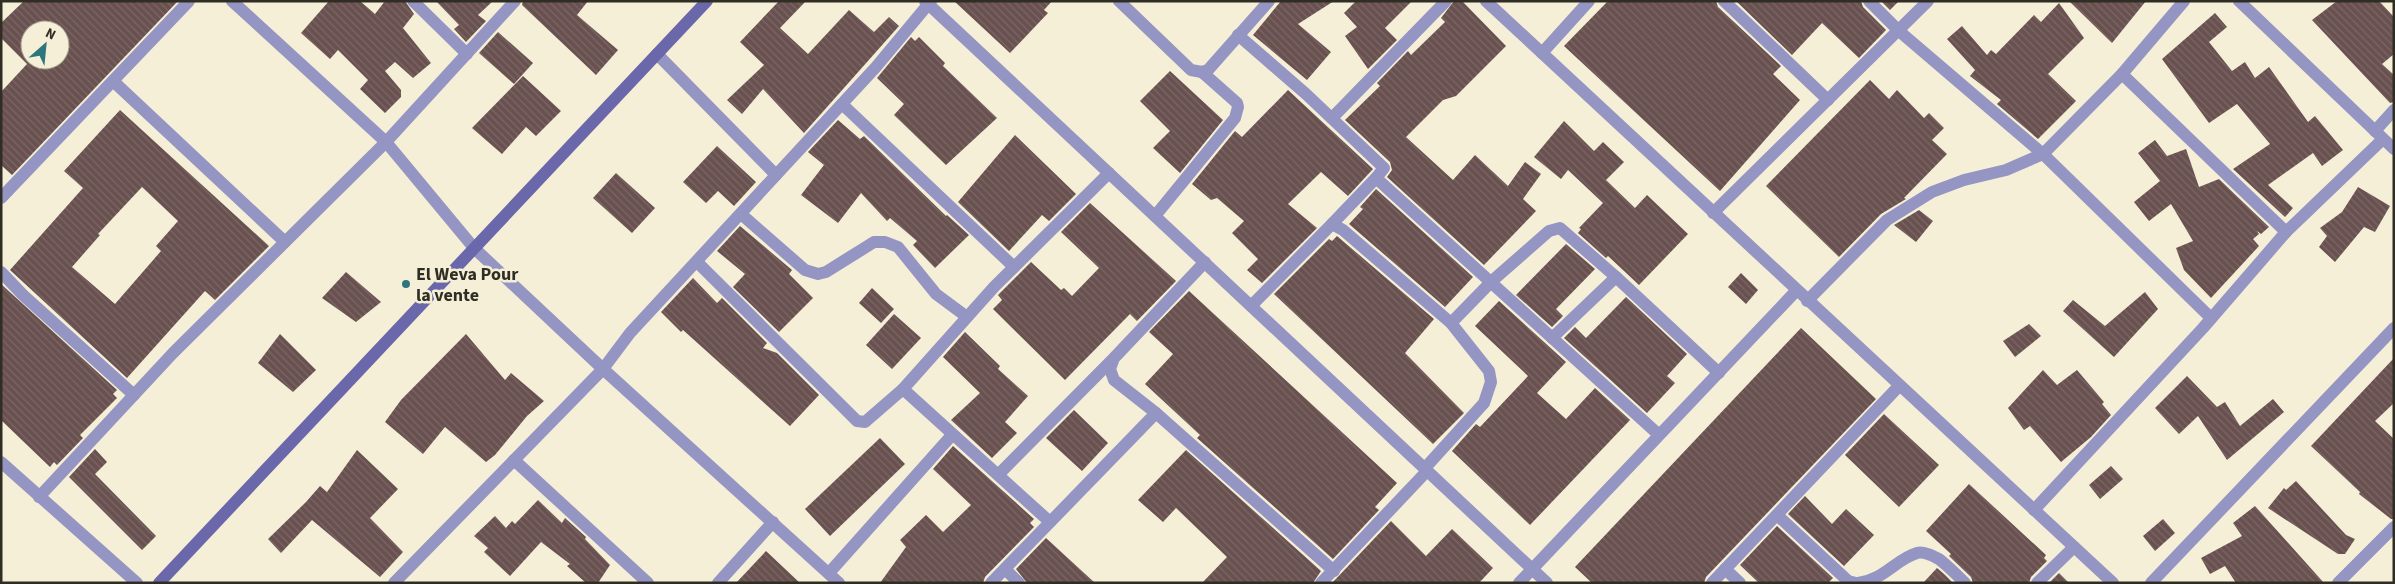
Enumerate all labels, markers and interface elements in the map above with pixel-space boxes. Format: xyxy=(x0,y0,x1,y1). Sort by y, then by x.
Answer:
north arrow xyxy=(20,20,70,70)
text: N xyxy=(42,23,59,45)
place label: El Weva Pour la vente xyxy=(416,262,519,308)
marker: El Weva Pour la vente xyxy=(400,278,412,290)

